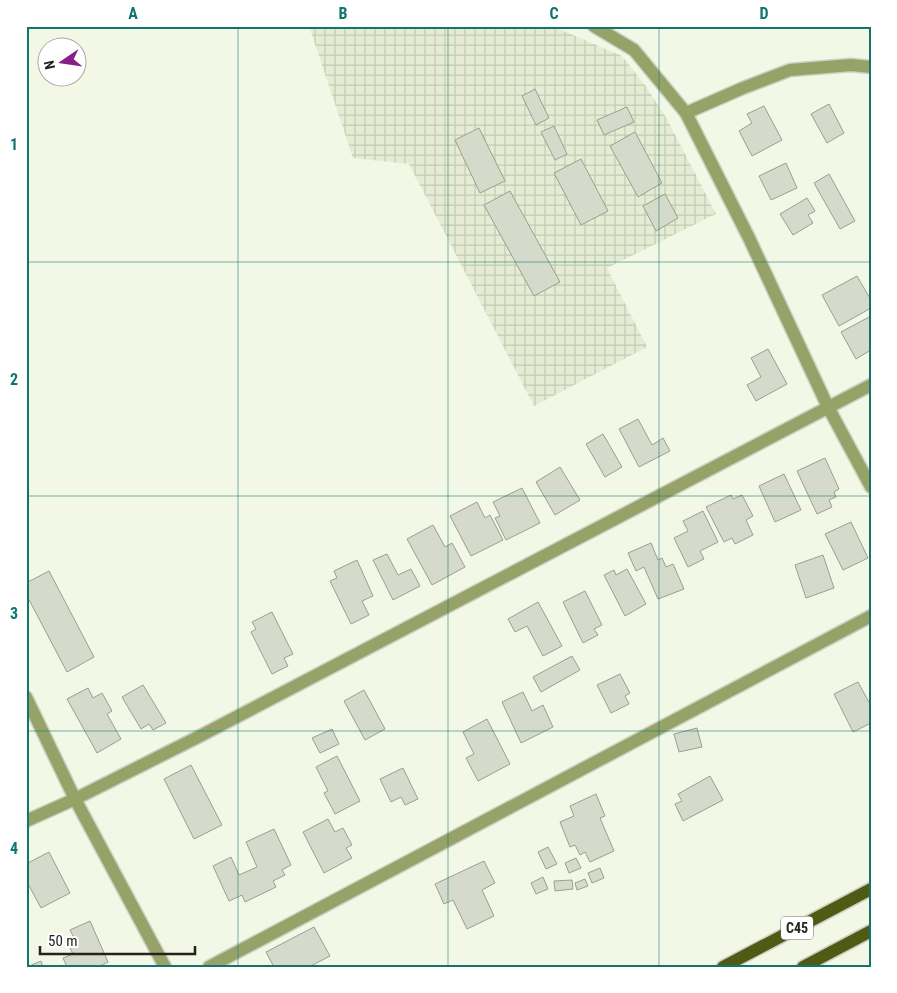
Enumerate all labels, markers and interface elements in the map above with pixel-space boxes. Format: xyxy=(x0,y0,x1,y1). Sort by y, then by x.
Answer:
text: A xyxy=(128,4,138,23)
text: B xyxy=(339,4,348,23)
text: C xyxy=(549,4,559,23)
text: D xyxy=(759,4,769,23)
north arrow xyxy=(38,38,88,88)
text: N xyxy=(41,59,58,71)
text: 1 xyxy=(10,135,18,154)
text: 2 xyxy=(10,370,18,389)
text: 3 xyxy=(10,604,18,623)
text: 4 xyxy=(10,839,18,858)
road number: C45 xyxy=(781,916,813,940)
scale bar xyxy=(40,923,195,955)
text: 50 m xyxy=(48,932,78,950)

